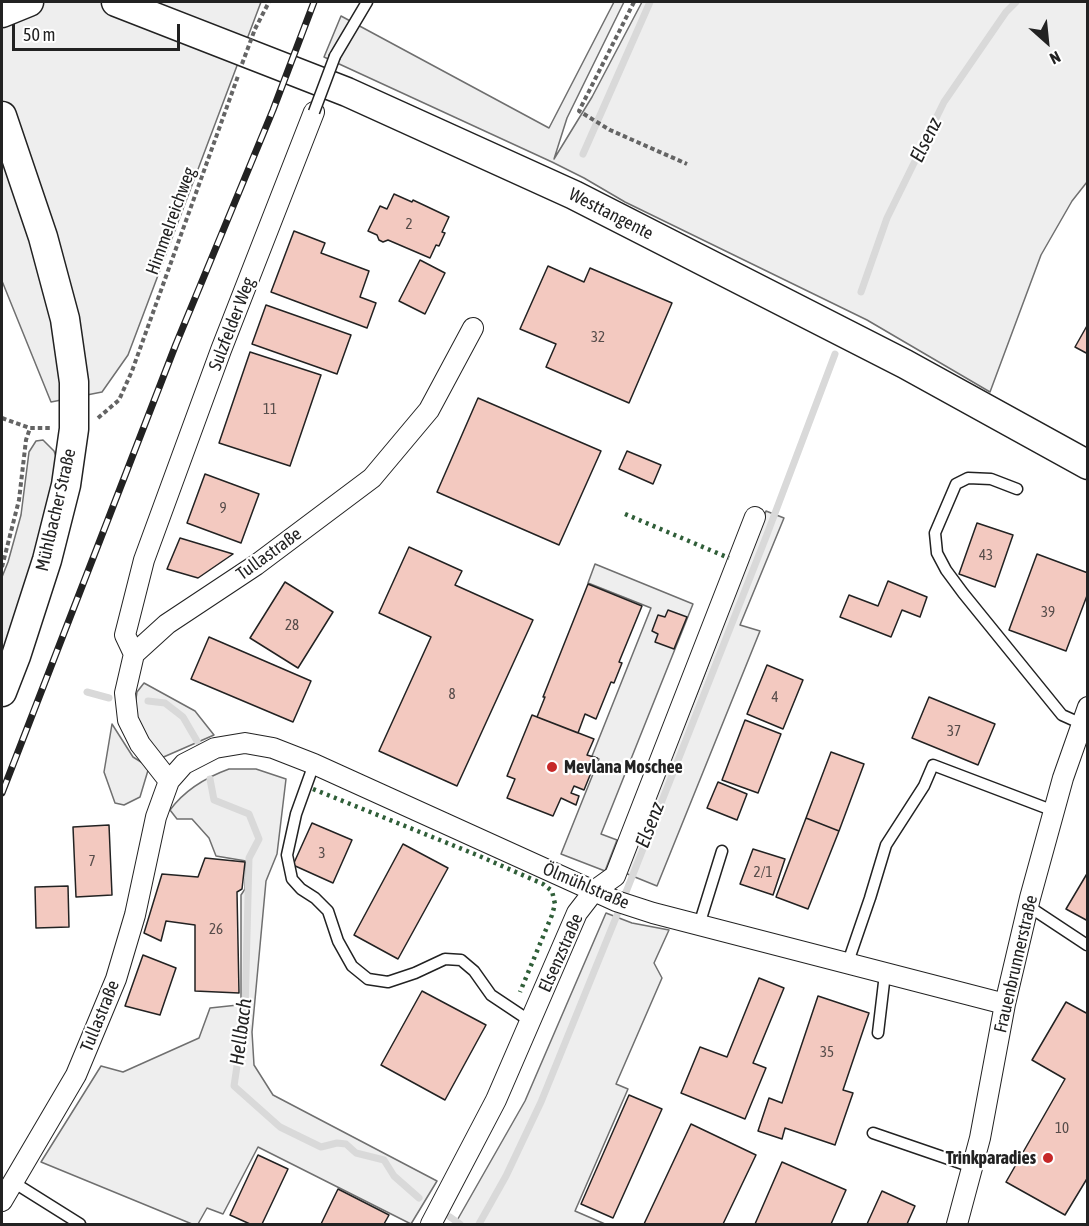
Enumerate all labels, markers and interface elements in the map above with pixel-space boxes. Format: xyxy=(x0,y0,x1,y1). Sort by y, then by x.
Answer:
scale bar xyxy=(15,12,183,50)
north arrow xyxy=(1017,12,1077,72)
text: 50 m xyxy=(23,24,55,45)
text: N xyxy=(1047,48,1063,68)
water label: Elsenz xyxy=(905,114,947,166)
street label: Himmelreichweg xyxy=(142,164,200,278)
street label: Westtangente xyxy=(565,184,657,244)
house number: 2 xyxy=(405,215,413,233)
street label: Sulzfelder Weg xyxy=(204,274,260,374)
house number: 32 xyxy=(591,328,605,346)
house number: 11 xyxy=(263,400,277,418)
street label: Mühlbacher Straße xyxy=(31,447,81,573)
house number: 9 xyxy=(219,499,227,517)
street label: Tullastraße xyxy=(232,523,306,585)
house number: 43 xyxy=(979,546,993,564)
house number: 39 xyxy=(1041,603,1055,621)
house number: 28 xyxy=(285,616,299,634)
house number: 8 xyxy=(448,685,456,703)
house number: 4 xyxy=(771,688,779,706)
house number: 37 xyxy=(947,722,961,740)
place label: Mevlana Moschee xyxy=(564,756,683,778)
marker: Mevlana Moschee xyxy=(545,760,559,774)
water label: Elsenz xyxy=(630,799,670,851)
house number: 3 xyxy=(318,844,326,862)
house number: 7 xyxy=(88,852,96,870)
street label: Ölmühlstraße xyxy=(539,858,633,914)
house number: 2/1 xyxy=(753,863,773,881)
street label: Frauenbrunnerstraße xyxy=(990,893,1042,1035)
street label: Elsenzstraße xyxy=(534,910,588,996)
house number: 26 xyxy=(209,920,223,938)
street label: Tullastraße xyxy=(76,977,124,1055)
water label: Hellbach xyxy=(225,997,257,1067)
house number: 35 xyxy=(820,1043,834,1061)
house number: 10 xyxy=(1055,1119,1069,1137)
place label: Trinkparadies xyxy=(946,1147,1036,1169)
marker: Trinkparadies xyxy=(1041,1151,1055,1165)

